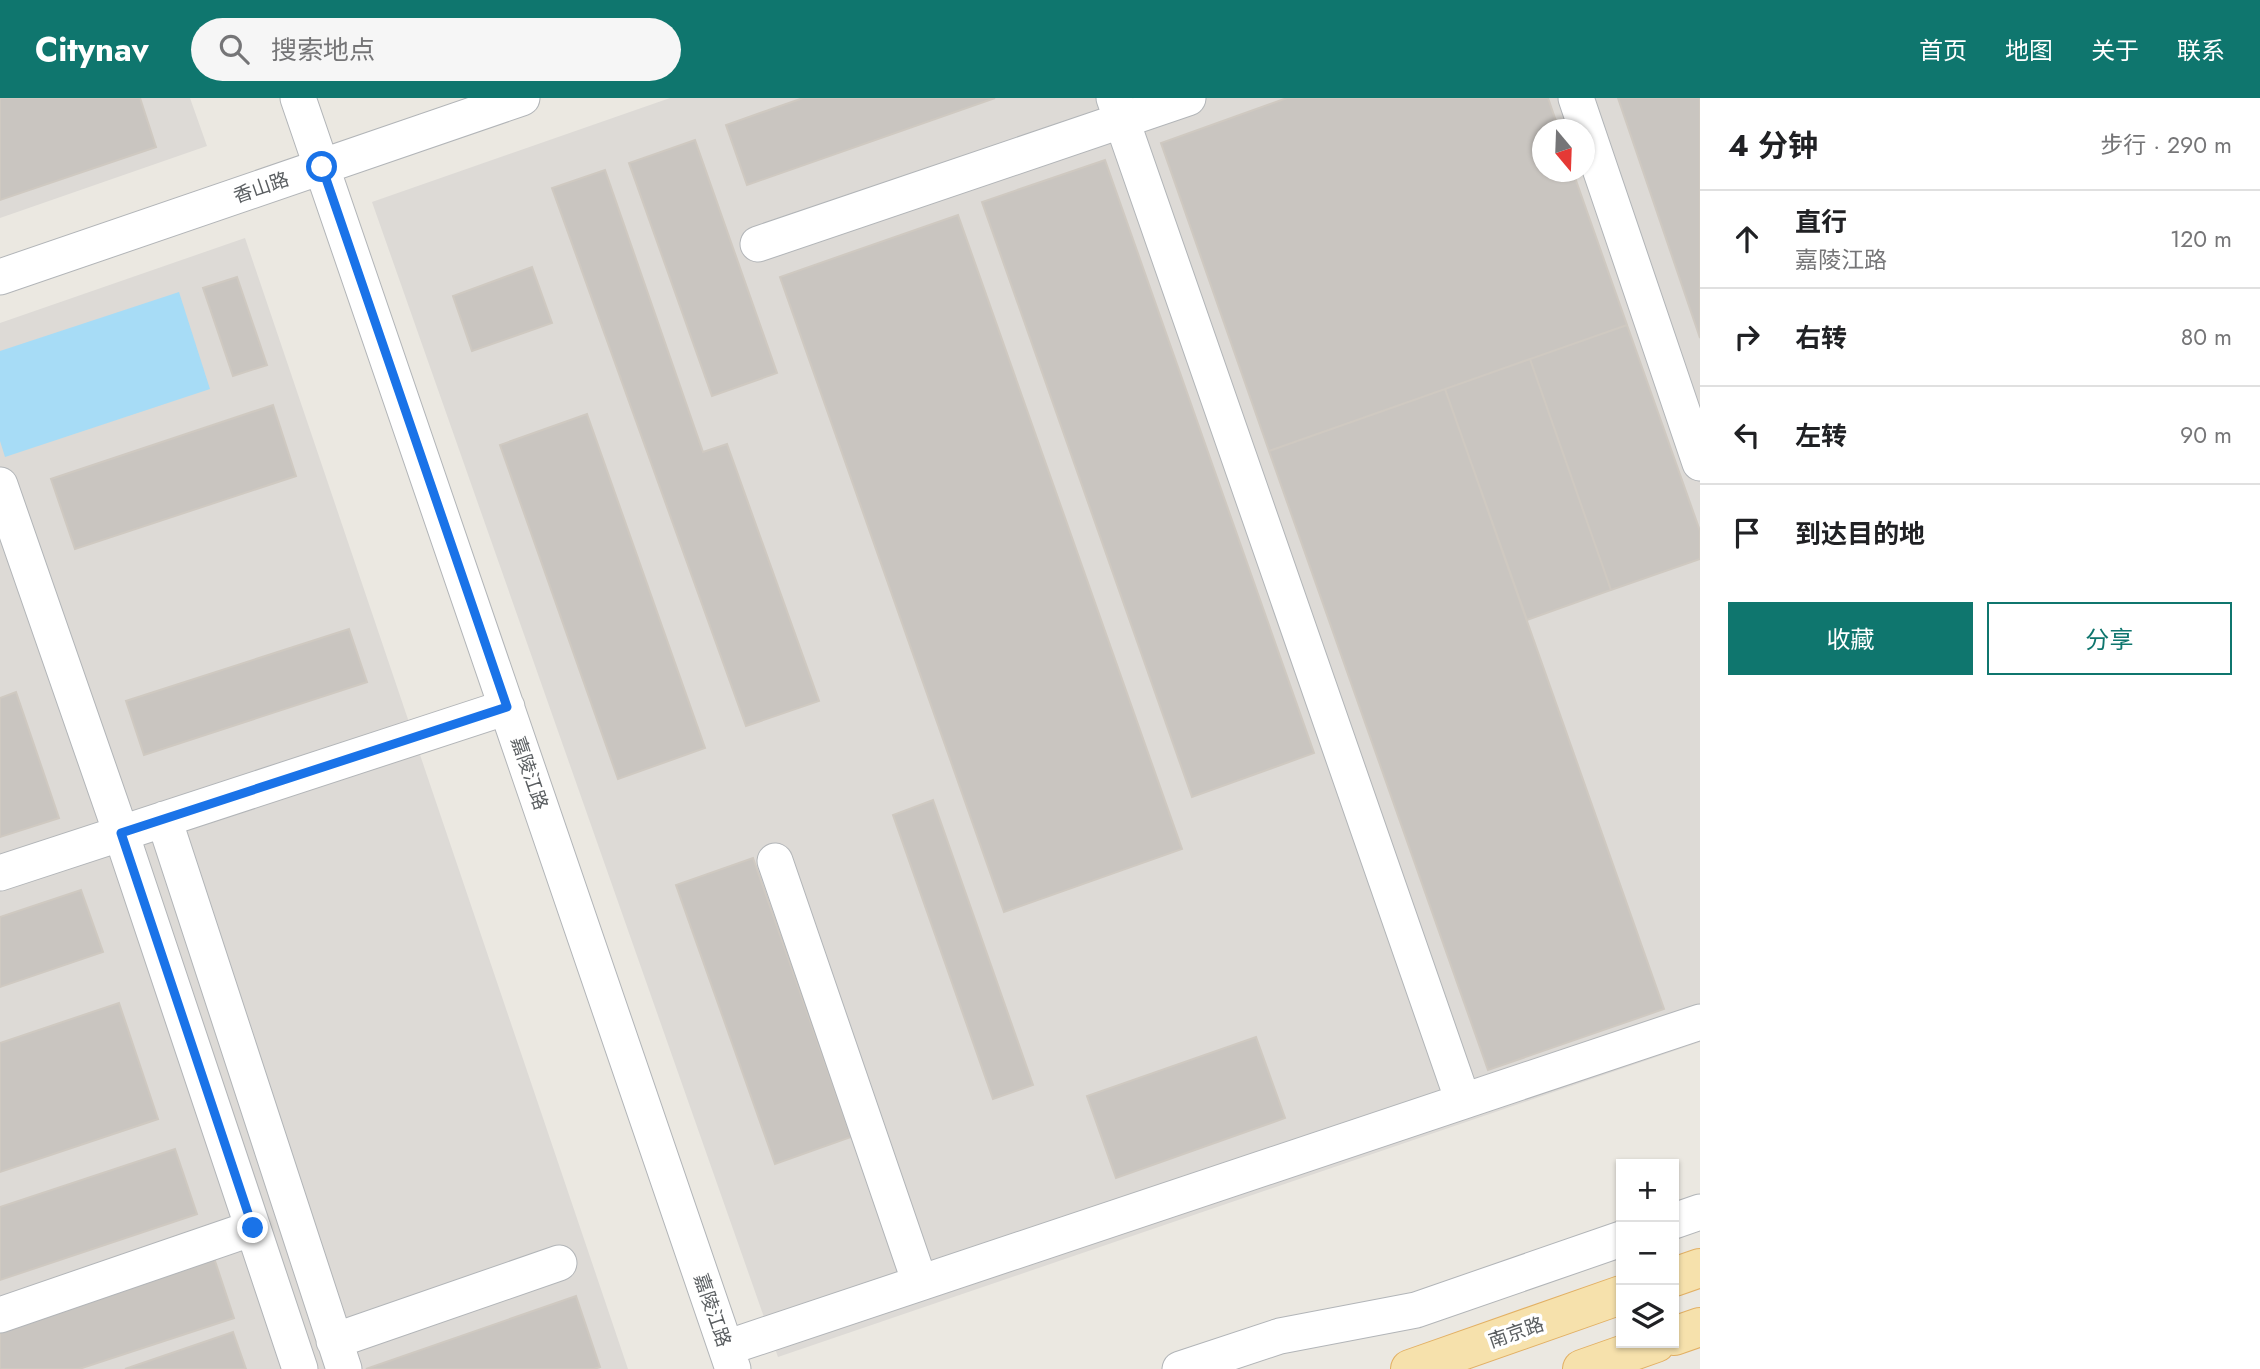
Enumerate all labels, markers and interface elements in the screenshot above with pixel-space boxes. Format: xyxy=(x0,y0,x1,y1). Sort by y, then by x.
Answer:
search box xyxy=(191,18,681,81)
text: Citynav xyxy=(35,26,149,73)
icon: search xyxy=(215,30,253,68)
text: 搜索地点 xyxy=(271,31,375,69)
text: 首页 xyxy=(1919,33,1967,68)
text: 地图 xyxy=(2005,33,2053,68)
text: 关于 xyxy=(2091,33,2139,68)
text: 联系 xyxy=(2177,33,2225,68)
north arrow xyxy=(1532,119,1595,182)
text: 4 分钟 xyxy=(1728,124,1818,167)
text: 步行 · 290 m xyxy=(2100,128,2232,162)
route start xyxy=(306,151,337,182)
street label: 香山路 xyxy=(230,165,293,210)
text: 直行 xyxy=(1795,203,1847,241)
icon: ahead xyxy=(1728,220,1766,258)
text: 120 m xyxy=(2170,222,2232,256)
text: 嘉陵江路 xyxy=(1795,243,1887,277)
icon: right xyxy=(1728,318,1766,356)
text: 右转 xyxy=(1795,319,1847,357)
text: 80 m xyxy=(2181,320,2232,354)
icon: left xyxy=(1728,416,1766,454)
text: 左转 xyxy=(1795,417,1847,455)
text: 90 m xyxy=(2180,418,2232,452)
icon: arrive xyxy=(1728,514,1766,552)
text: 到达目的地 xyxy=(1795,515,1925,553)
button: 收藏 xyxy=(1728,602,1973,675)
button: 分享 xyxy=(1987,602,2232,675)
street label: 嘉陵江路 xyxy=(504,733,555,813)
map controls xyxy=(1616,1159,1679,1348)
button: + xyxy=(1616,1159,1679,1222)
route end xyxy=(237,1212,268,1243)
button: − xyxy=(1616,1222,1679,1285)
street label: 嘉陵江路 xyxy=(687,1270,738,1350)
button: layers xyxy=(1616,1285,1679,1348)
street label: 南京路 xyxy=(1485,1310,1548,1355)

